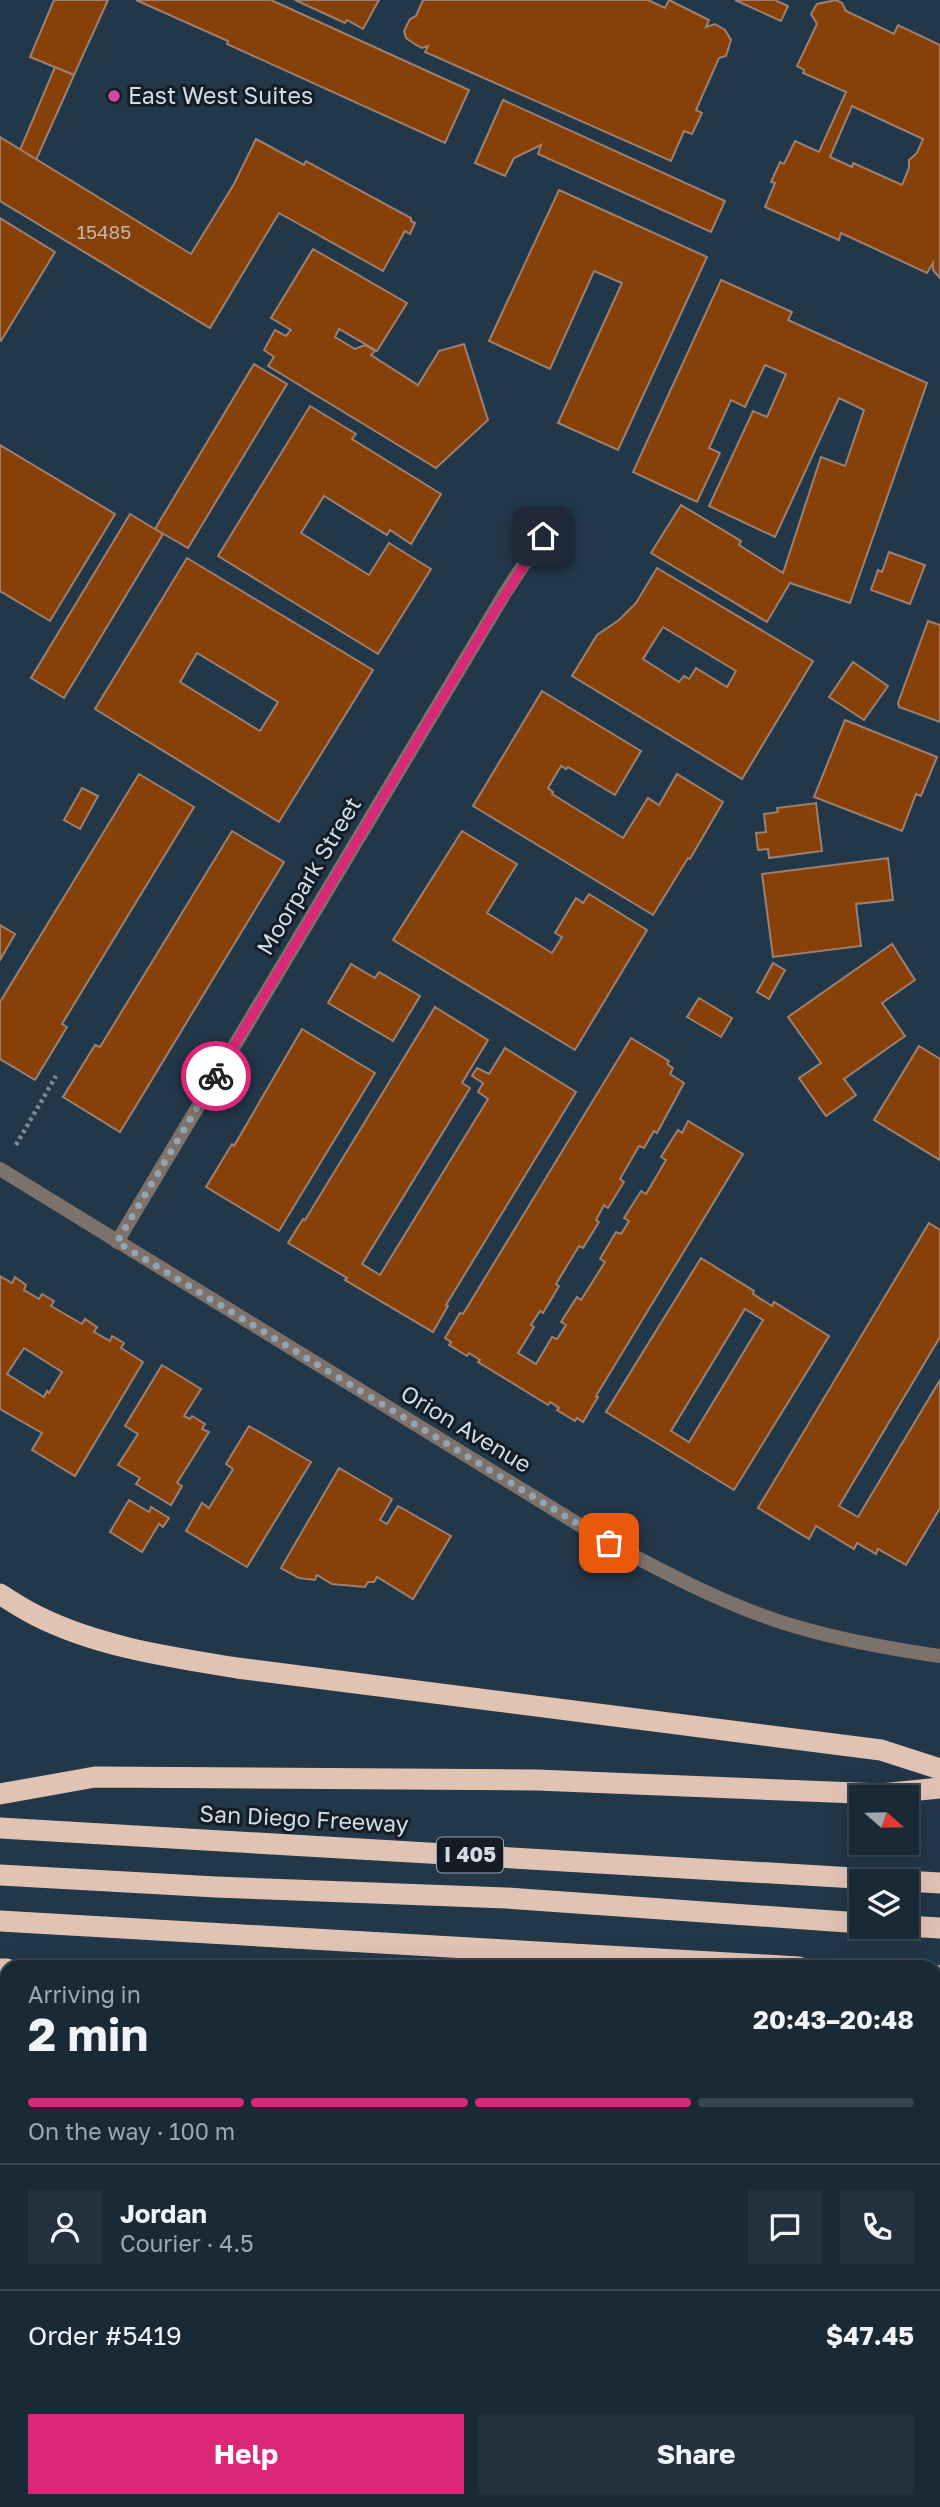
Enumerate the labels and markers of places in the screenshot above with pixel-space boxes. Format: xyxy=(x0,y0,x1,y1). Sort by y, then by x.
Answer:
place label: East West Suites xyxy=(128,81,313,109)
marker: East West Suites xyxy=(106,88,122,104)
pin xyxy=(513,506,573,566)
pin xyxy=(579,1513,639,1573)

